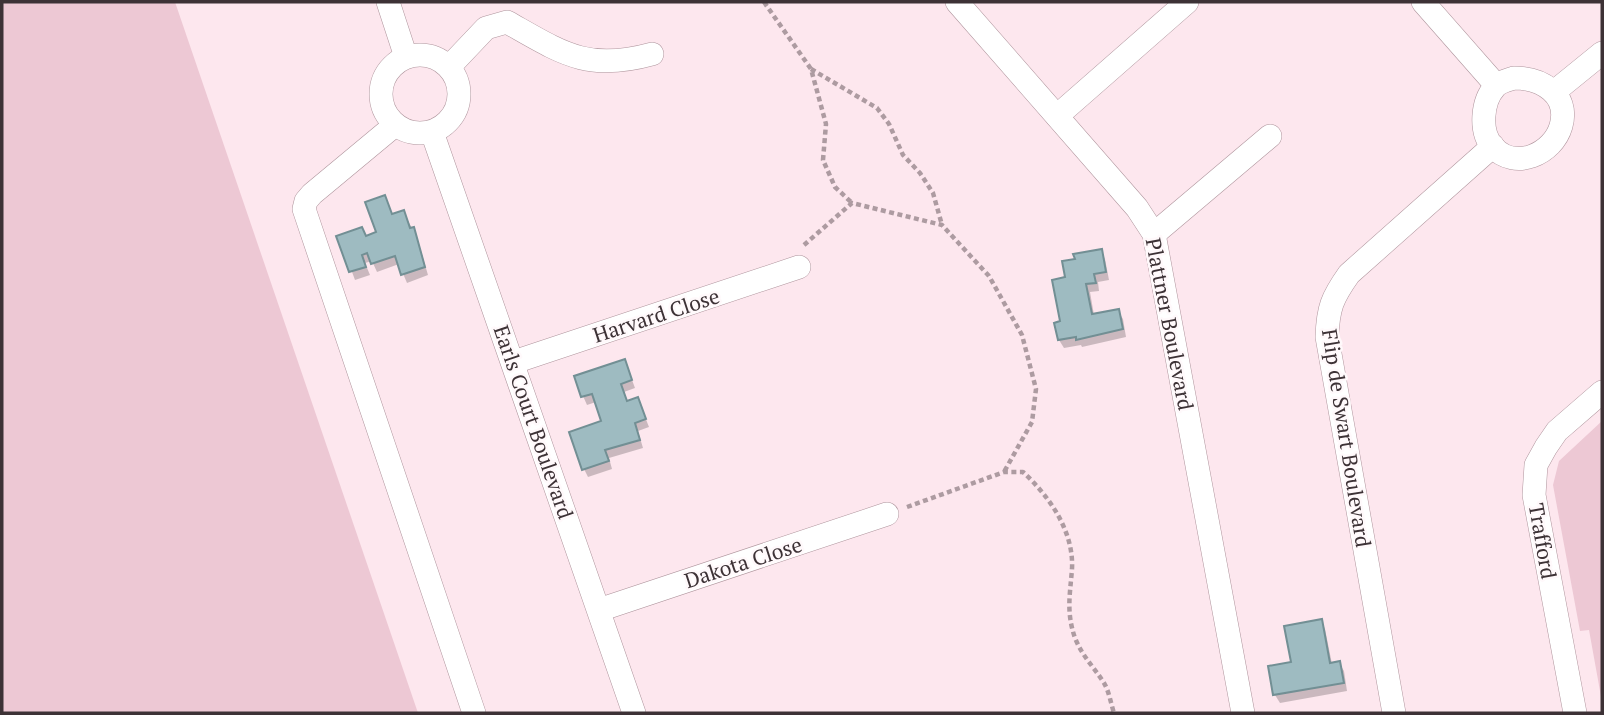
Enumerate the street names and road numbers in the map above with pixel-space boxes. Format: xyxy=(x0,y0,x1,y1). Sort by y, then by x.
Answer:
street label: Plattner Boulevard xyxy=(1140,235,1201,413)
street label: Harvard Close xyxy=(589,281,723,349)
street label: Earls Court Boulevard xyxy=(488,321,580,523)
street label: Flip de Swart Boulevard xyxy=(1316,327,1378,549)
street label: Trafford xyxy=(1523,501,1563,581)
street label: Dakota Close xyxy=(681,530,805,594)

